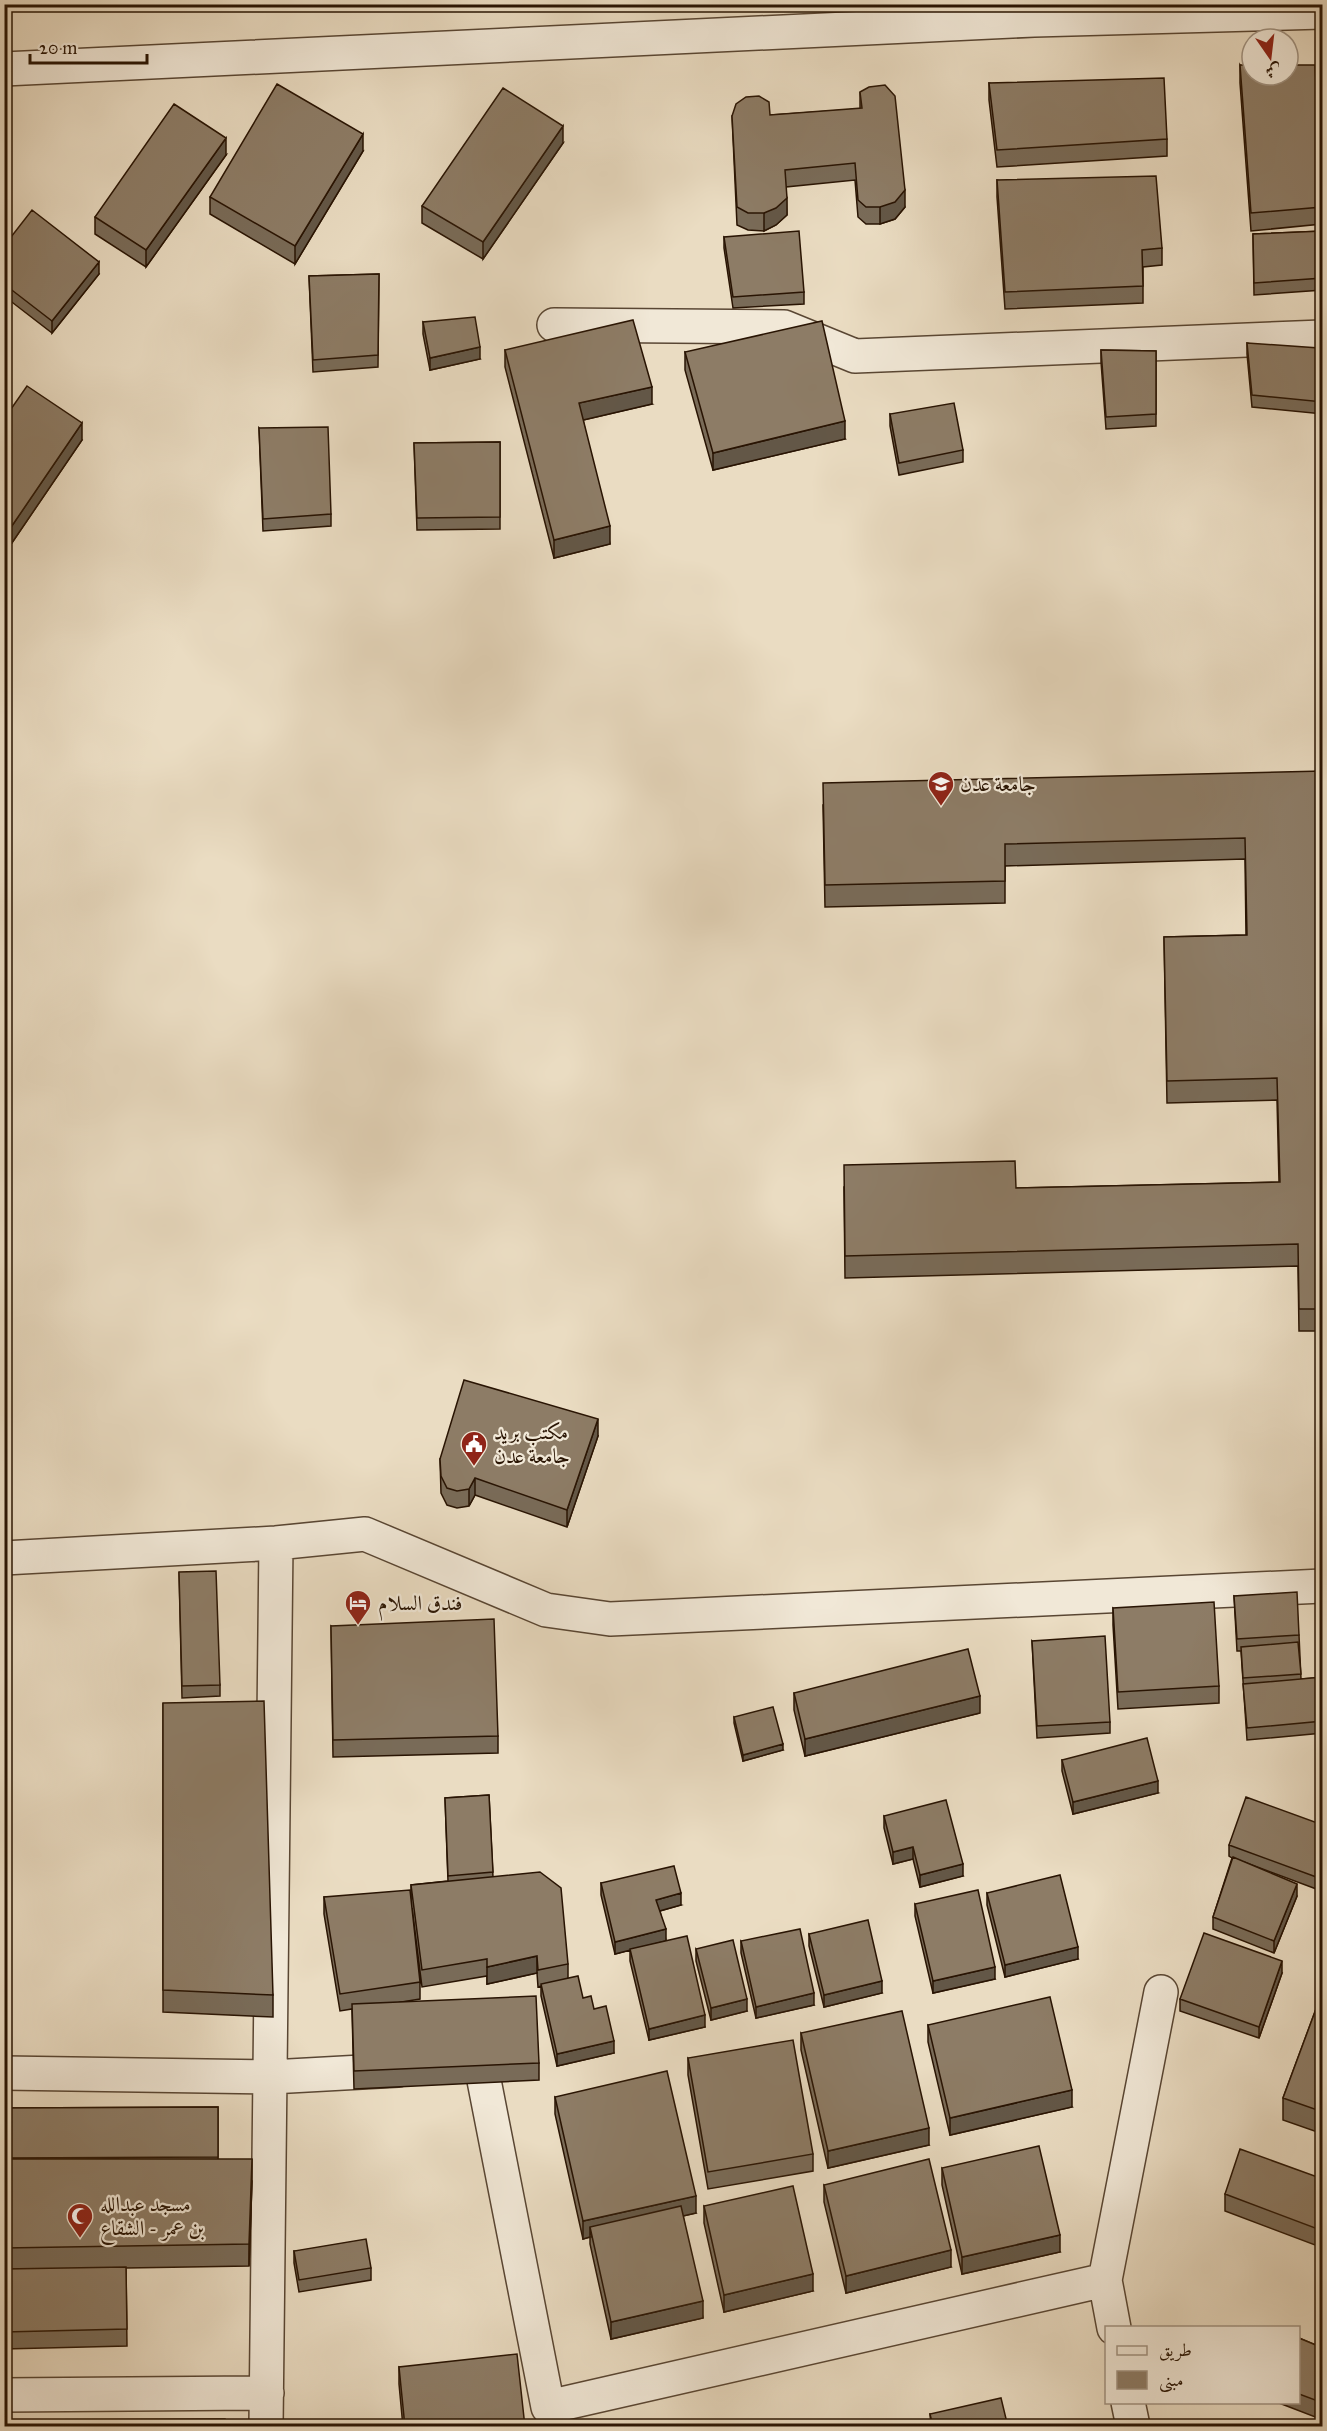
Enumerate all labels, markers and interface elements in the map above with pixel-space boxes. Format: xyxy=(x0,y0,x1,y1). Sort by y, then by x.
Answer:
scale bar xyxy=(30,27,147,65)
north arrow xyxy=(1240,27,1300,87)
text: 20 m xyxy=(39,37,77,59)
text: ش xyxy=(1264,60,1284,82)
school or university icon: جامعة عدن xyxy=(926,769,956,807)
place label: جامعة عدن xyxy=(960,771,1036,797)
place label: مكتب بريد جامعة عدن xyxy=(494,1419,570,1469)
public building icon: مكتب بريد جامعة عدن xyxy=(459,1429,489,1467)
hotel icon: فندق السلام xyxy=(343,1588,373,1626)
place label: فندق السلام xyxy=(378,1590,462,1621)
place label: مسجد عبدالله بن عمر - الشقاع xyxy=(100,2191,204,2246)
mosque icon: مسجد عبدالله بن عمر - الشقاع xyxy=(65,2201,95,2239)
legend xyxy=(1105,2326,1300,2404)
text: طريق xyxy=(1159,2339,1192,2362)
text: مبنى xyxy=(1159,2369,1184,2393)

